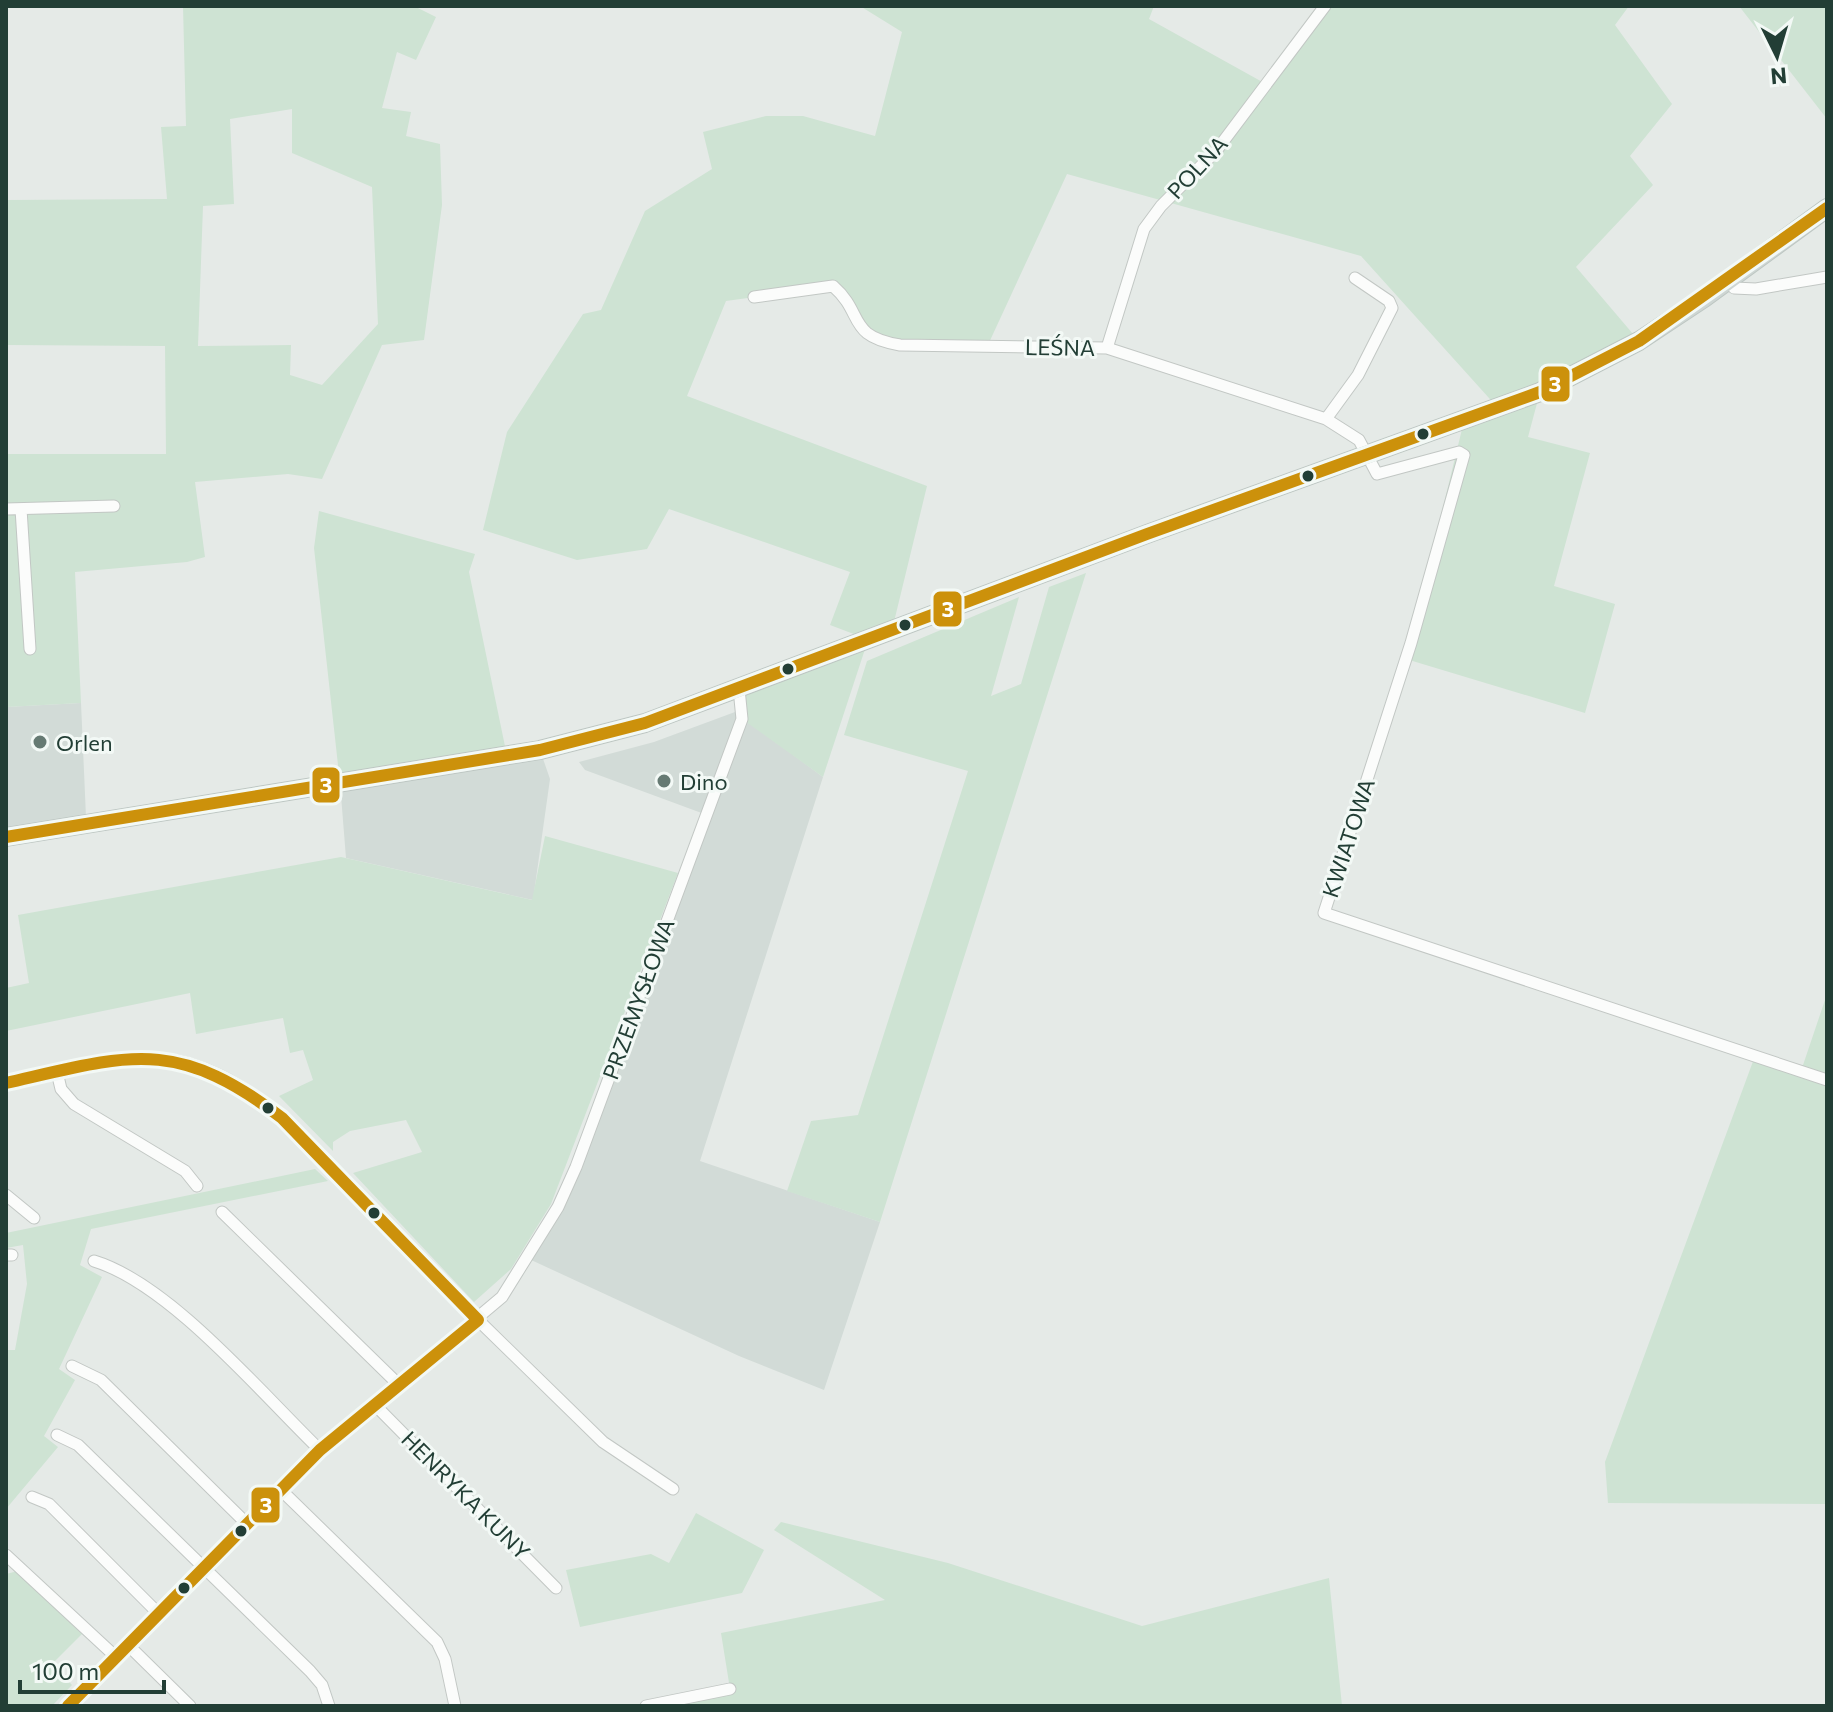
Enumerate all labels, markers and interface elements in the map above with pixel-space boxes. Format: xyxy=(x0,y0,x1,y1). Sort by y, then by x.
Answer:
north arrow xyxy=(1737,16,1817,96)
text: N xyxy=(1769,62,1788,91)
street label: POLNA xyxy=(1161,130,1233,204)
street label: LEŚNA xyxy=(1025,333,1095,361)
line badge: 3 xyxy=(1540,365,1571,403)
text: 3 xyxy=(1549,370,1561,397)
unlabelled marker xyxy=(1415,426,1431,442)
unlabelled marker xyxy=(1300,468,1316,484)
line badge: 3 xyxy=(932,590,963,628)
text: 3 xyxy=(942,595,954,622)
unlabelled marker xyxy=(897,617,913,633)
unlabelled marker xyxy=(780,661,796,677)
place label: Orlen xyxy=(56,729,113,756)
marker: Orlen xyxy=(31,733,49,751)
line badge: 3 xyxy=(311,766,341,804)
place label: Dino xyxy=(680,768,728,795)
text: 3 xyxy=(320,771,332,798)
marker: Dino xyxy=(655,772,673,790)
street label: KWIATOWA xyxy=(1316,775,1380,901)
street label: PRZEMYSŁOWA xyxy=(596,915,680,1083)
unlabelled marker xyxy=(260,1100,276,1116)
unlabelled marker xyxy=(366,1205,382,1221)
street label: HENRYKA KUNY xyxy=(396,1425,536,1565)
line badge: 3 xyxy=(250,1486,281,1524)
text: 3 xyxy=(260,1491,272,1518)
unlabelled marker xyxy=(233,1523,249,1539)
unlabelled marker xyxy=(176,1580,192,1596)
scale bar xyxy=(20,1644,164,1694)
text: 100 m xyxy=(32,1656,99,1685)

